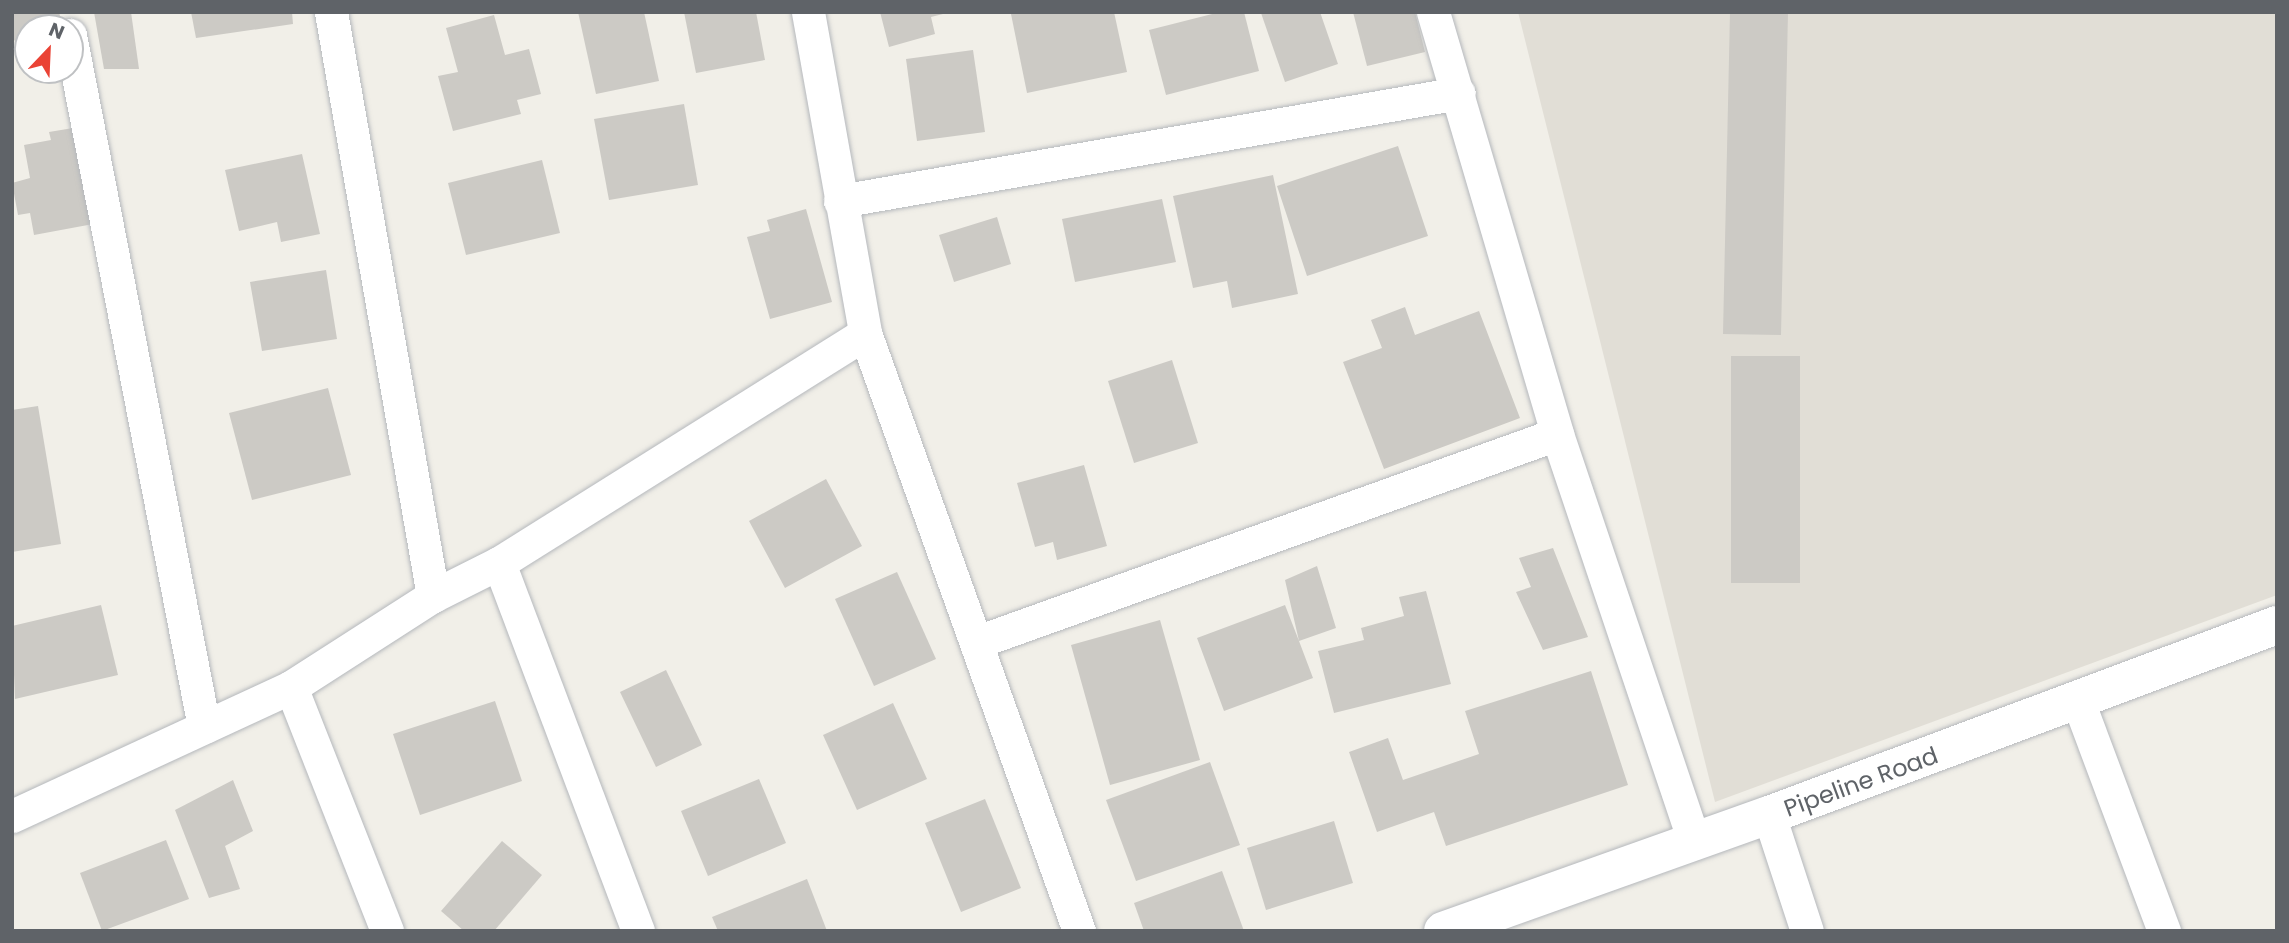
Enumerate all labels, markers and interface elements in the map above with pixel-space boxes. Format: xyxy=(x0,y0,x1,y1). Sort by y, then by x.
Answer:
north arrow xyxy=(14,14,84,84)
text: N xyxy=(45,16,68,46)
street label: Pipeline Road xyxy=(1780,741,1942,823)

